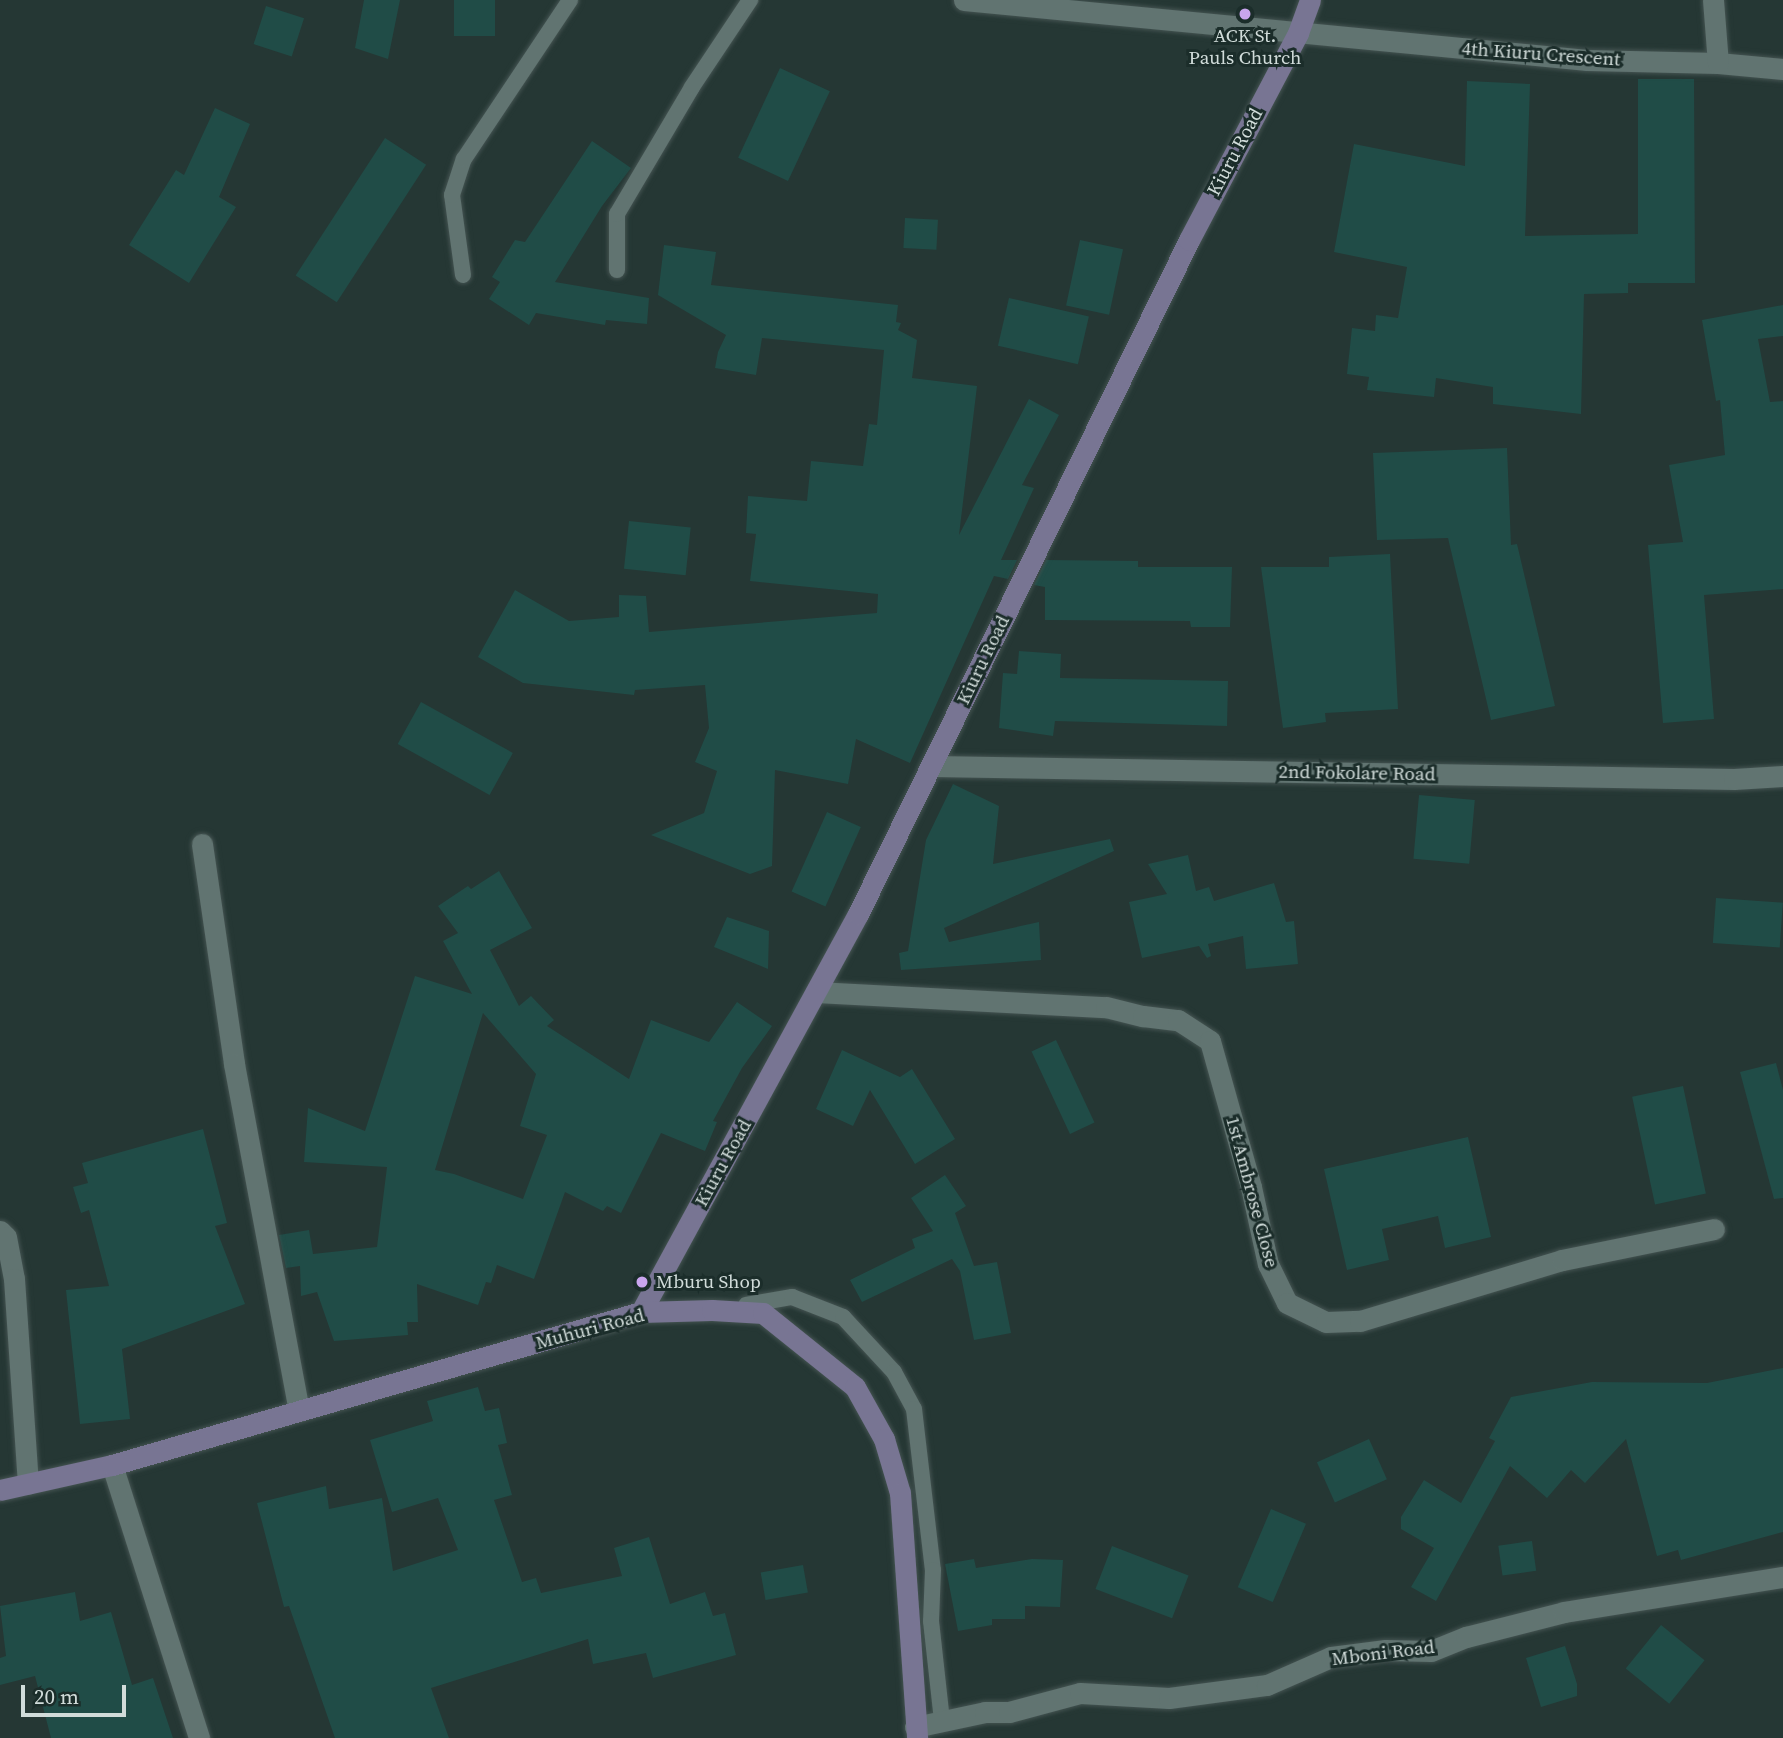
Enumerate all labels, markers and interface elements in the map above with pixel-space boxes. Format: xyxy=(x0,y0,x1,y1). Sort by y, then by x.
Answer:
marker: ACK St. Pauls Church xyxy=(1237,6,1253,22)
place label: ACK St. Pauls Church xyxy=(1189,25,1301,69)
street label: 4th Kiuru Crescent xyxy=(1461,37,1621,71)
street label: Kiuru Road xyxy=(1202,104,1268,200)
street label: Kiuru Road xyxy=(952,612,1014,708)
street label: 2nd Fokolare Road xyxy=(1278,760,1436,786)
street label: 1st Ambrose Close xyxy=(1221,1114,1283,1270)
street label: Kiuru Road xyxy=(690,1115,756,1211)
place label: Mburu Shop xyxy=(656,1271,761,1293)
marker: Mburu Shop xyxy=(634,1274,650,1290)
street label: Muhuri Road xyxy=(533,1304,647,1354)
street label: Mboni Road xyxy=(1330,1635,1436,1671)
scale bar xyxy=(24,1672,130,1716)
text: 20 m xyxy=(34,1682,79,1711)

